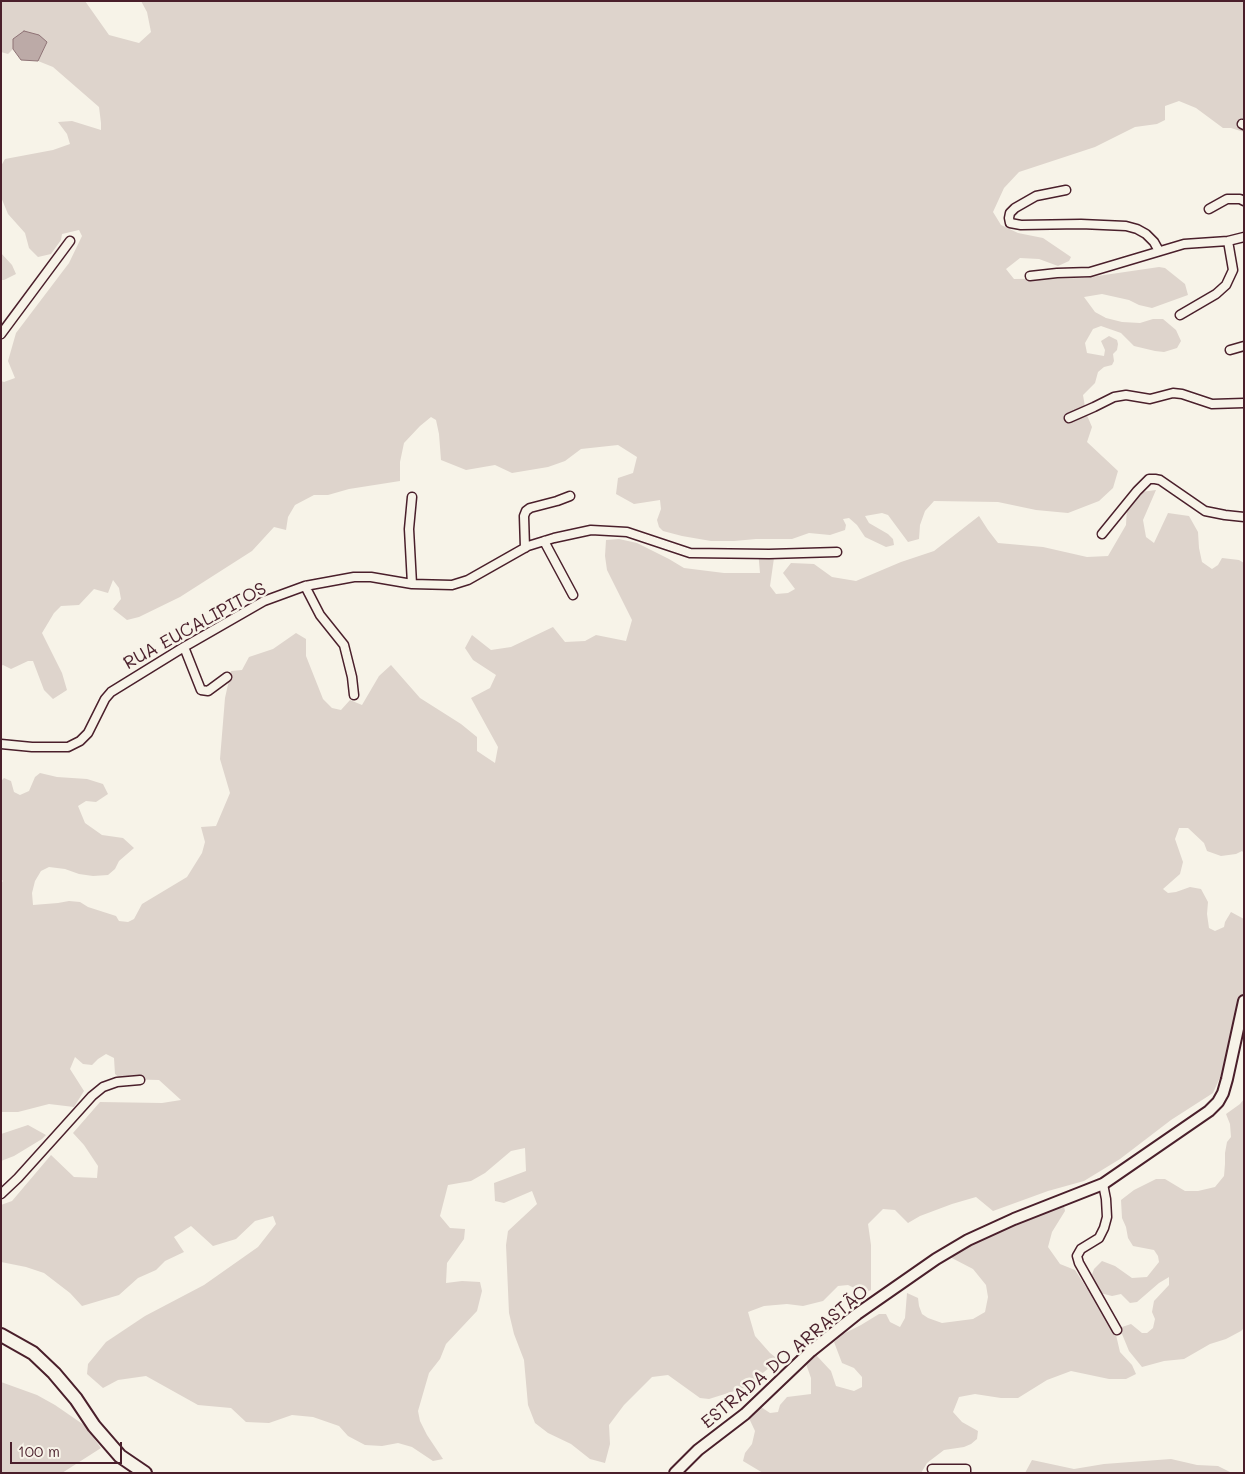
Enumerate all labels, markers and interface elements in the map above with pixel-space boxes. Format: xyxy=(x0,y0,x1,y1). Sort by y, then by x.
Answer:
street label: RUA EUCALIPITOS xyxy=(120,578,270,674)
street label: ESTRADA DO ARRASTÃO xyxy=(697,1281,873,1433)
scale bar xyxy=(12,1432,125,1464)
text: 100 m xyxy=(18,1441,60,1461)

